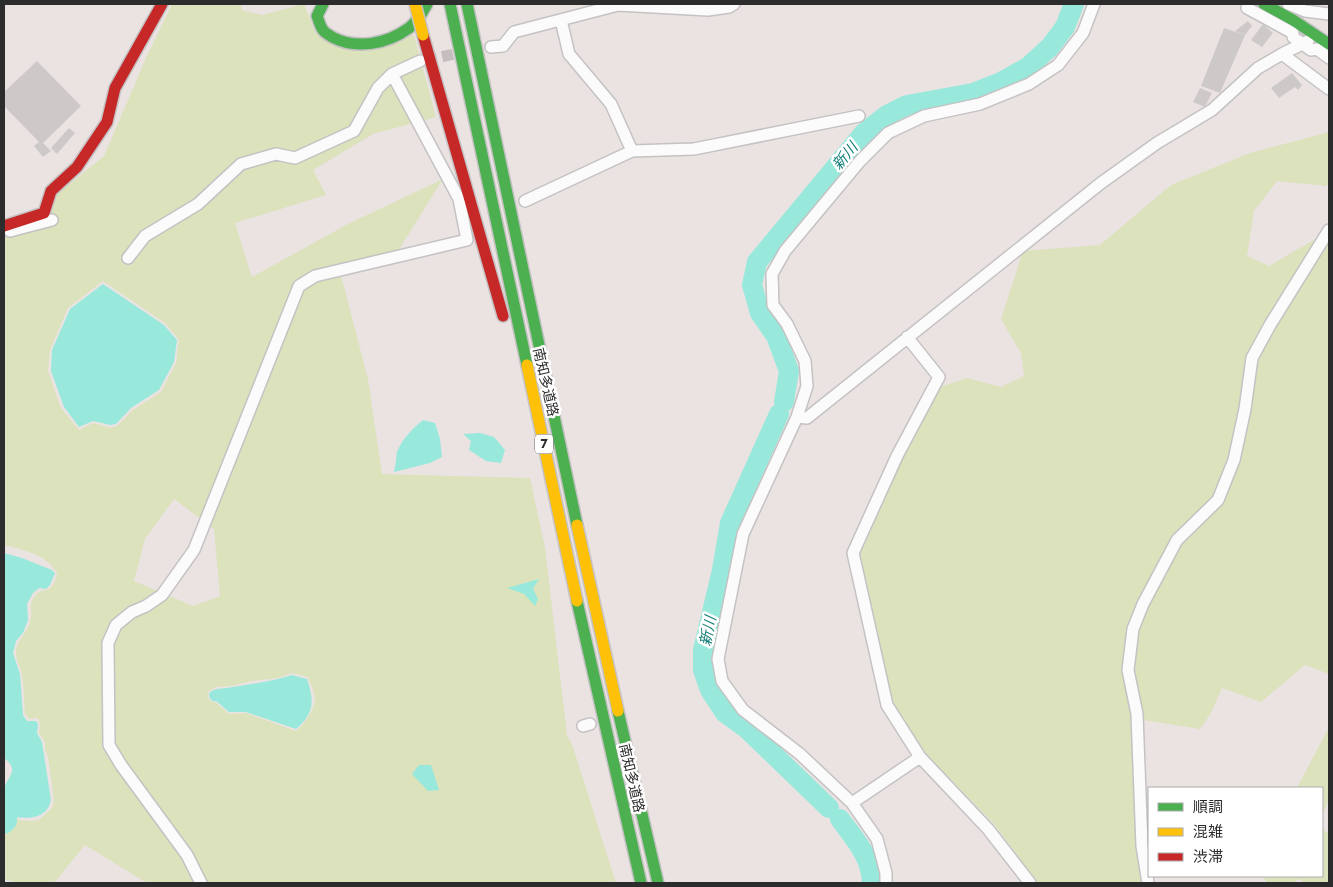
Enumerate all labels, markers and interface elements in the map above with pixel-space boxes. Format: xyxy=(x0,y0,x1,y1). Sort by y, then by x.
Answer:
water label: 新川 xyxy=(827,136,864,175)
street label: 南知多道路 xyxy=(528,346,564,418)
road number: 7 xyxy=(535,434,553,454)
water label: 新川 xyxy=(694,612,722,648)
street label: 南知多道路 xyxy=(614,742,650,814)
legend xyxy=(1148,787,1323,877)
text: 順調 xyxy=(1193,796,1223,818)
text: 混雑 xyxy=(1193,821,1223,843)
text: 渋滞 xyxy=(1193,846,1223,868)

